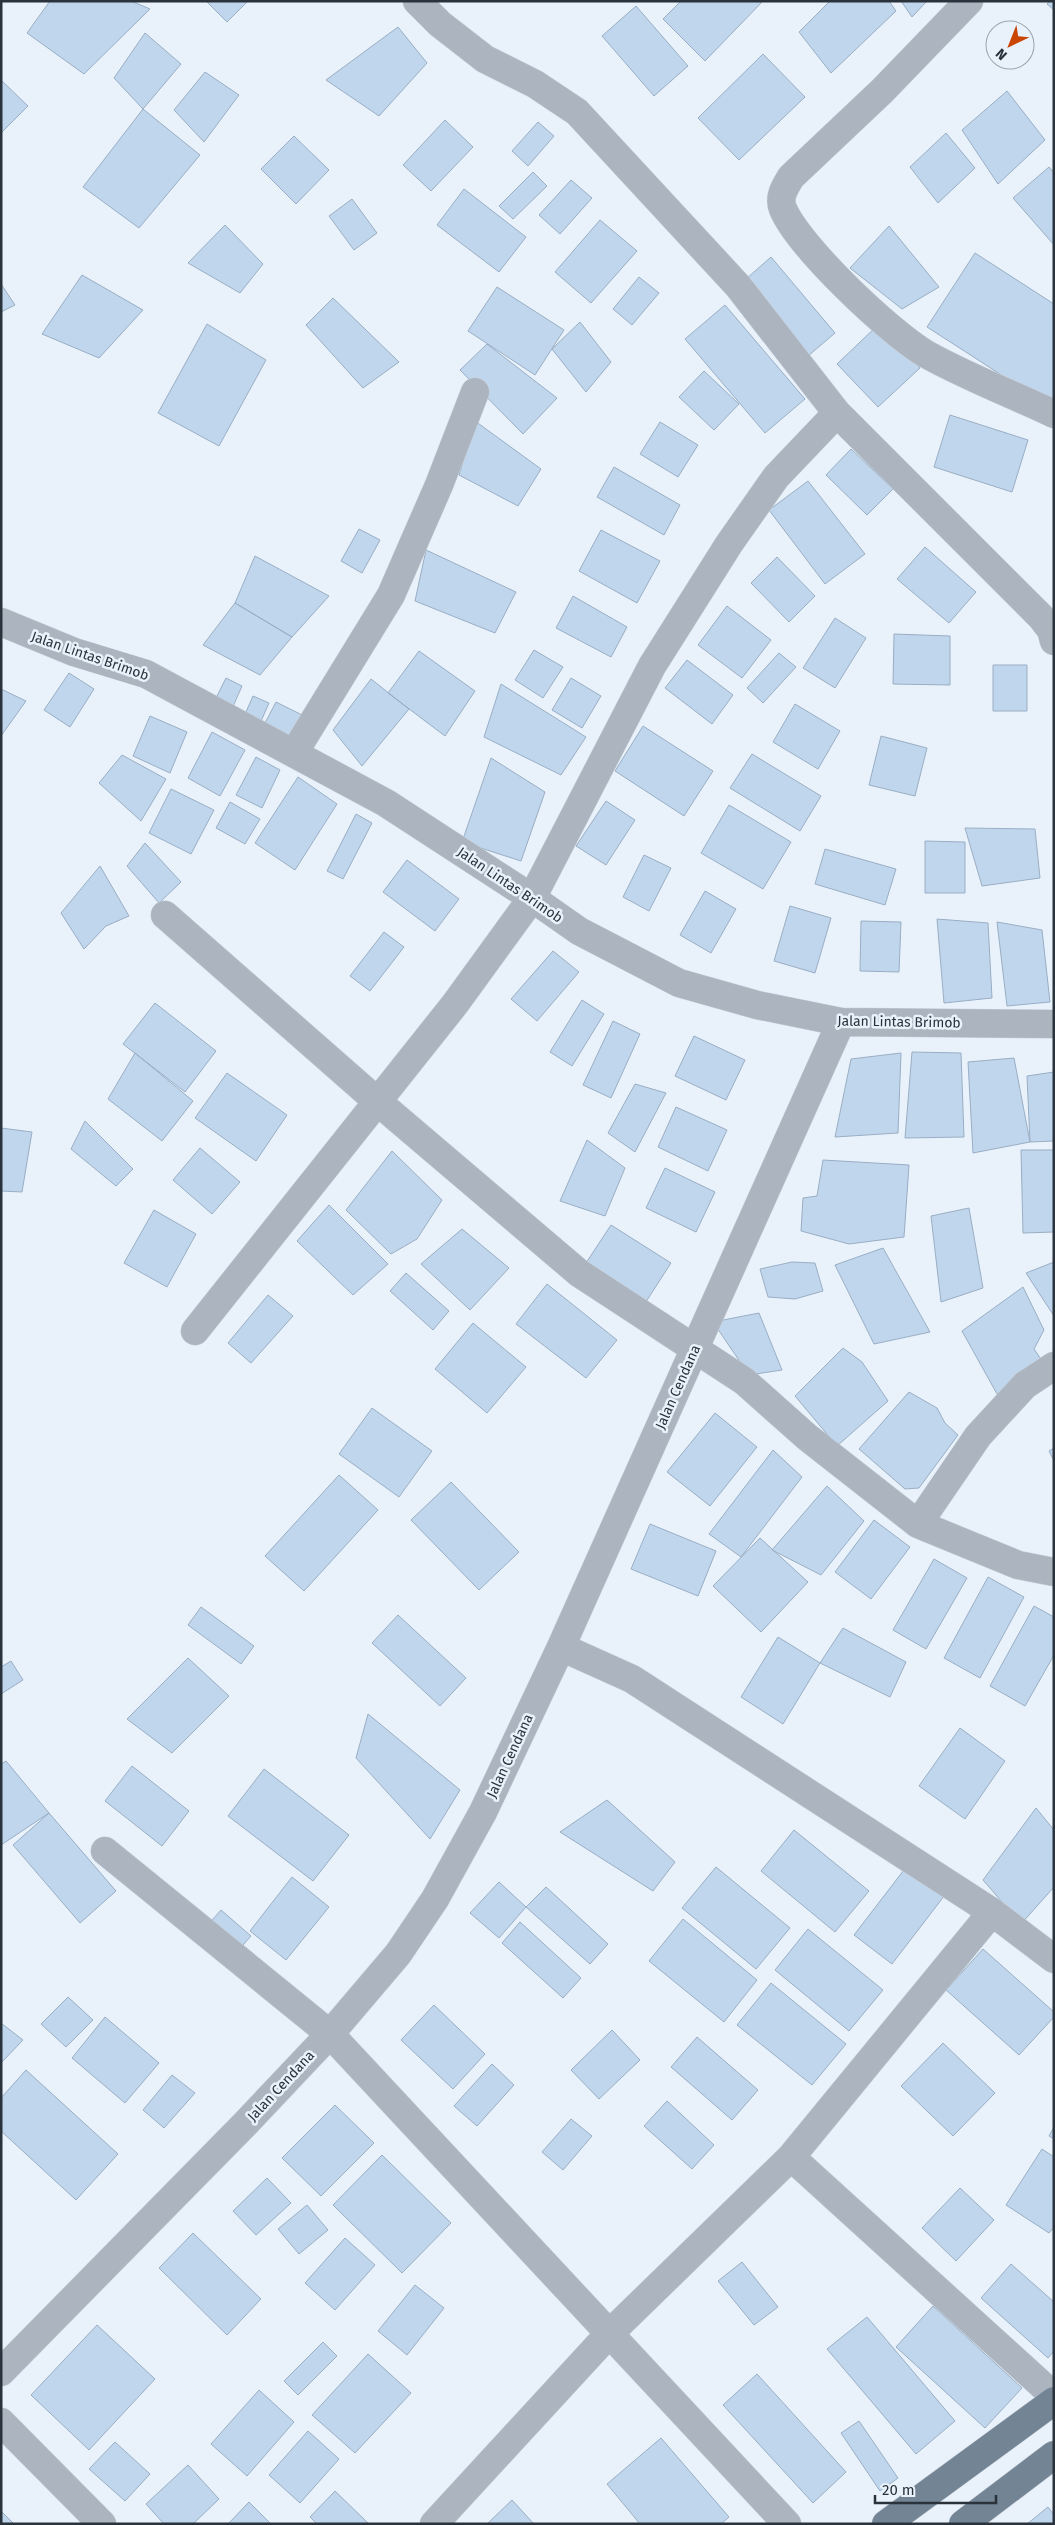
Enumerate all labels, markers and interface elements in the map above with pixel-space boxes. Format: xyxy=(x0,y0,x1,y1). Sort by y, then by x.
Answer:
north arrow xyxy=(985,20,1035,70)
text: N xyxy=(992,45,1011,64)
street label: Jalan Lintas Brimob xyxy=(29,628,151,684)
street label: Jalan Lintas Brimob xyxy=(454,843,566,927)
street label: Jalan Lintas Brimob xyxy=(837,1012,961,1032)
street label: Jalan Cendana xyxy=(652,1342,704,1432)
street label: Jalan Cendana xyxy=(483,1711,537,1801)
street label: Jalan Cendana xyxy=(244,2047,318,2125)
scale bar xyxy=(875,2472,996,2504)
text: 20 m xyxy=(882,2481,915,2499)

